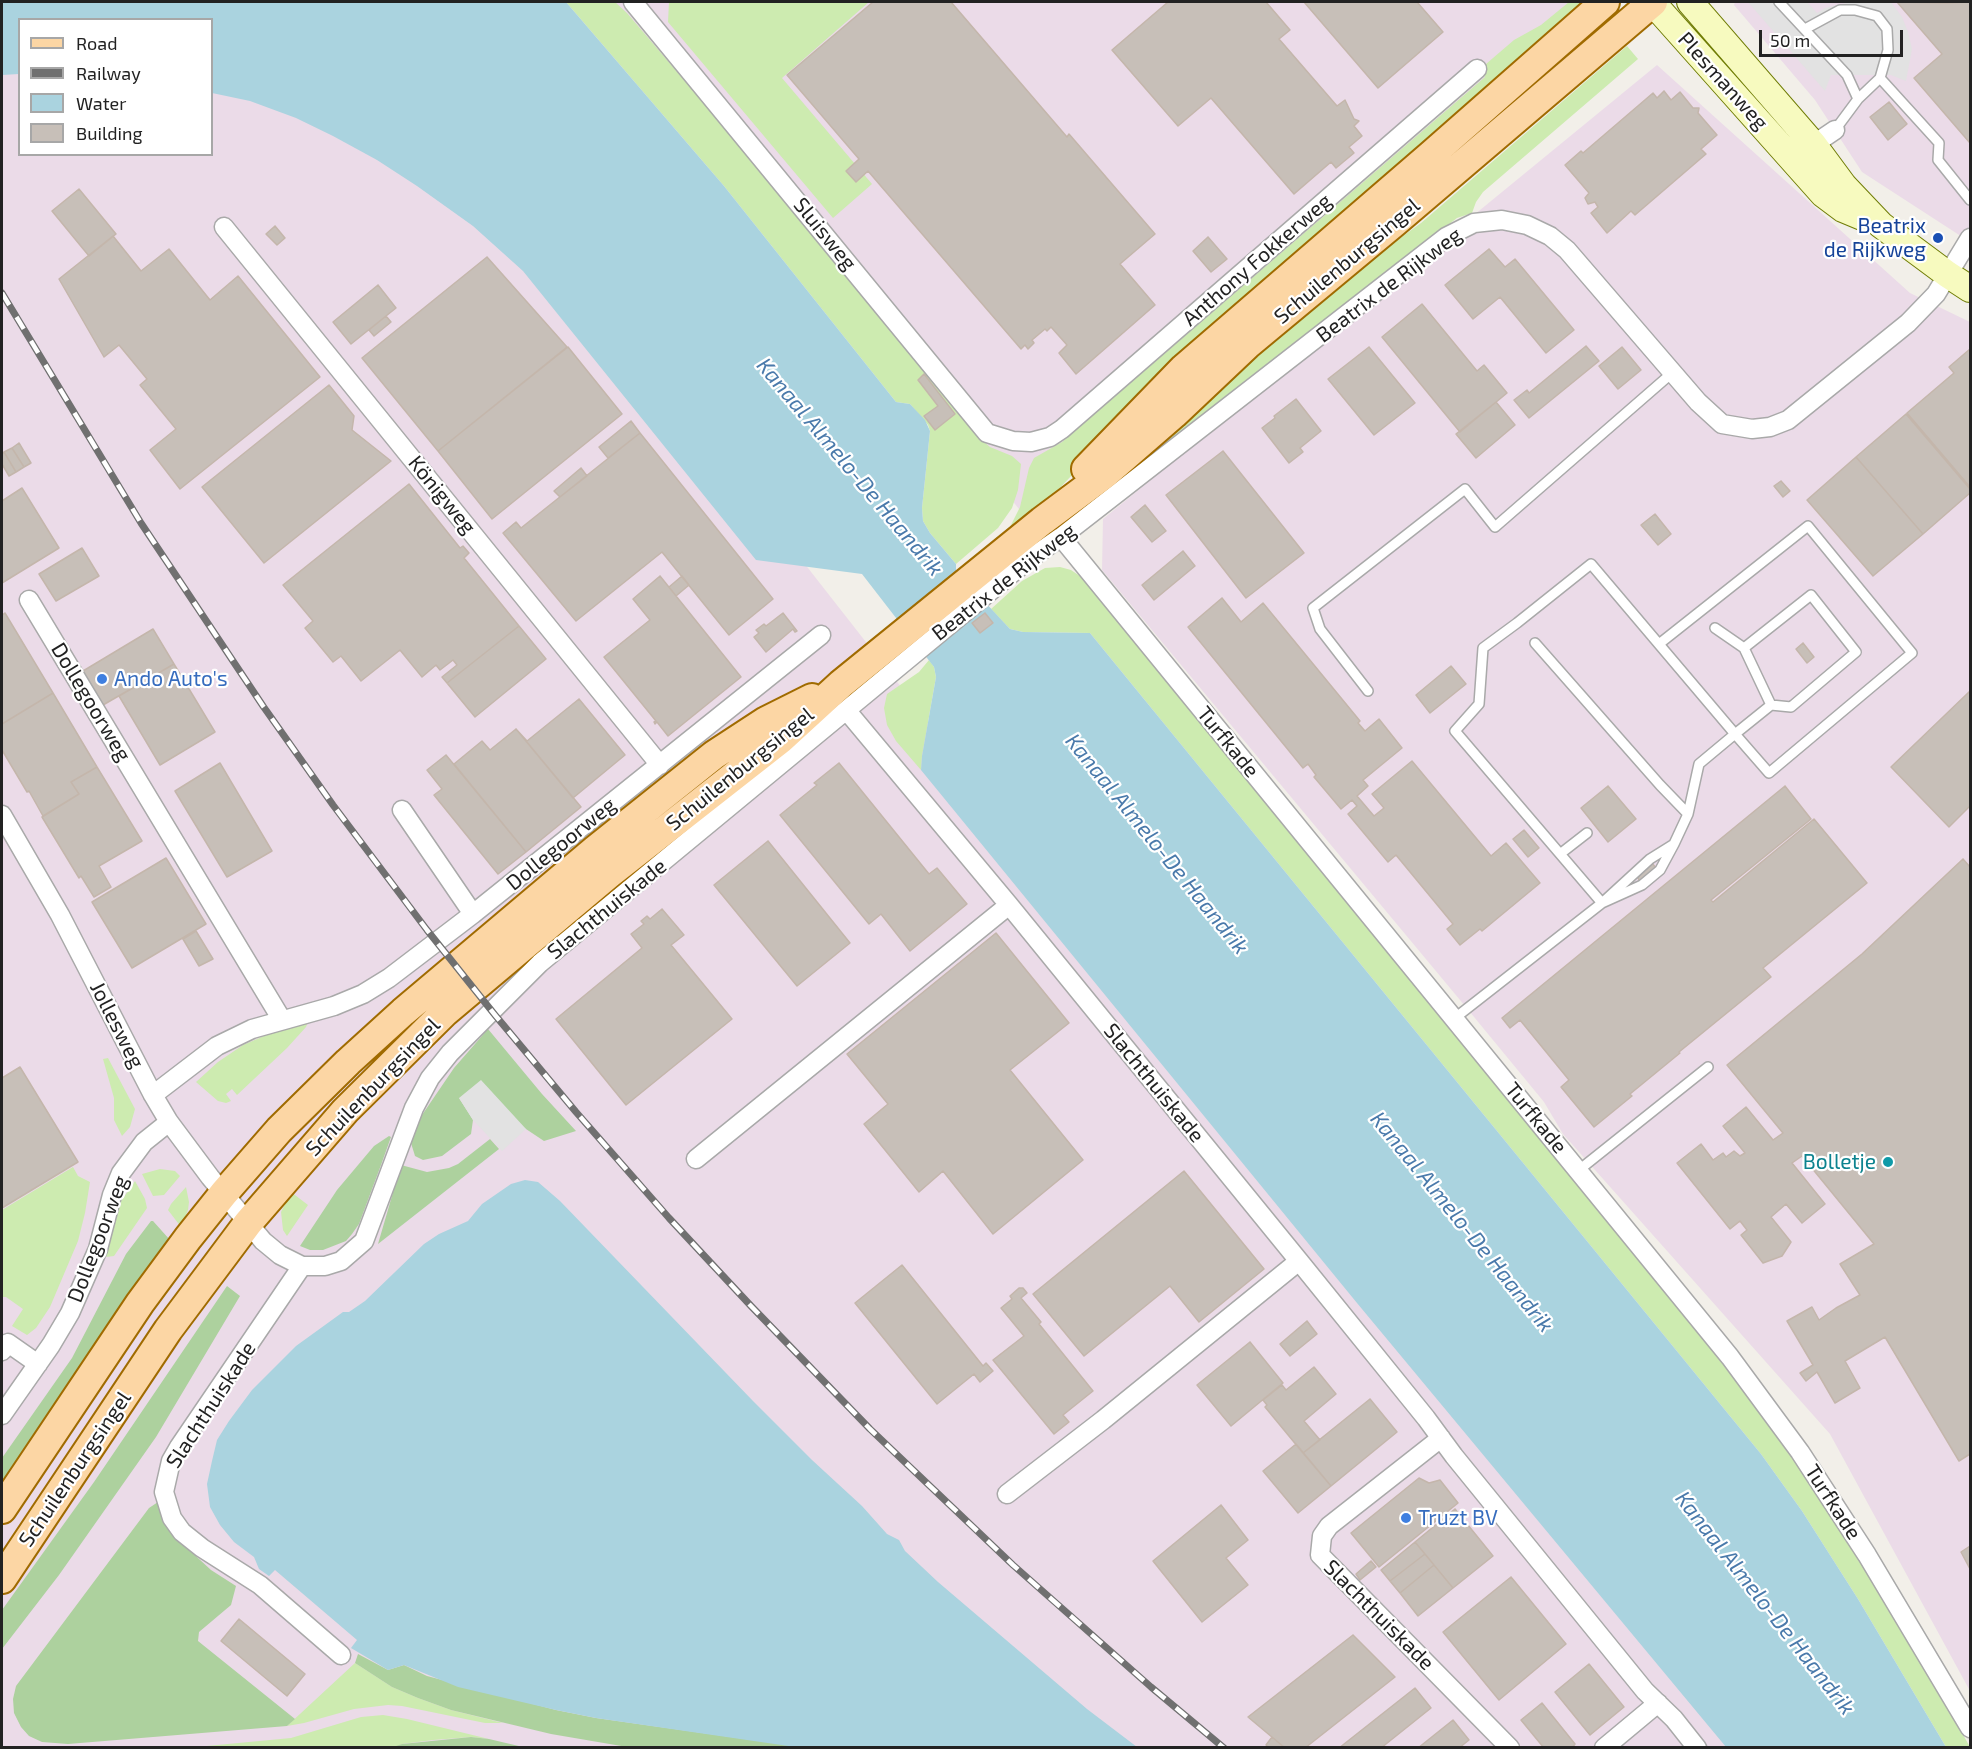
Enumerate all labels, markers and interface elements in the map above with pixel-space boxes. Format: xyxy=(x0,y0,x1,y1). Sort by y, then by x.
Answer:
legend xyxy=(18,18,213,156)
scale bar xyxy=(1762,18,1906,56)
street label: Plesmanweg xyxy=(1673,27,1773,135)
text: 50 m xyxy=(1770,29,1810,51)
text: Road xyxy=(76,32,117,54)
text: Railway xyxy=(76,62,141,84)
text: Water xyxy=(76,92,126,114)
text: Building xyxy=(76,122,143,144)
street label: Anthony Fokkerweg xyxy=(1177,188,1337,332)
street label: Sluisweg xyxy=(788,193,862,275)
street label: Schuilenburgsingel xyxy=(1269,193,1425,329)
place label: Beatrix de Rijkweg xyxy=(1824,213,1926,263)
street label: Beatrix de Rijkweg xyxy=(1311,222,1467,348)
marker: Beatrix de Rijkweg xyxy=(1931,231,1945,245)
water label: Kanaal Almelo-De Haandrik xyxy=(751,353,949,581)
street label: Königweg xyxy=(403,451,481,539)
street label: Beatrix de Rijkweg xyxy=(927,518,1081,646)
street label: Dollegoorweg xyxy=(46,638,136,766)
place label: Ando Auto's xyxy=(114,666,228,692)
marker: Ando Auto's xyxy=(95,672,109,686)
street label: Turfkade xyxy=(1192,701,1264,783)
street label: Schuilenburgsingel xyxy=(661,702,819,836)
water label: Kanaal Almelo-De Haandrik xyxy=(1060,728,1254,960)
street label: Dollegoorweg xyxy=(501,792,621,896)
street label: Slachthuiskade xyxy=(542,853,672,965)
street label: Jollesweg xyxy=(84,978,150,1072)
street label: Schuilenburgsingel xyxy=(301,1013,445,1161)
street label: Slachthuiskade xyxy=(1098,1018,1210,1148)
street label: Turfkade xyxy=(1500,1077,1572,1159)
water label: Kanaal Almelo-De Haandrik xyxy=(1365,1106,1559,1338)
place label: Bolletje xyxy=(1803,1149,1876,1175)
marker: Bolletje xyxy=(1881,1155,1895,1169)
street label: Dollegoorweg xyxy=(62,1172,134,1306)
street label: Slachthuiskade xyxy=(161,1337,261,1473)
street label: Schuilenburgsingel xyxy=(14,1386,136,1552)
street label: Turfkade xyxy=(1799,1460,1867,1544)
water label: Kanaal Almelo-De Haandrik xyxy=(1670,1486,1860,1720)
place label: Truzt BV xyxy=(1418,1505,1498,1531)
marker: Truzt BV xyxy=(1399,1511,1413,1525)
street label: Slachthuiskade xyxy=(1319,1555,1439,1675)

